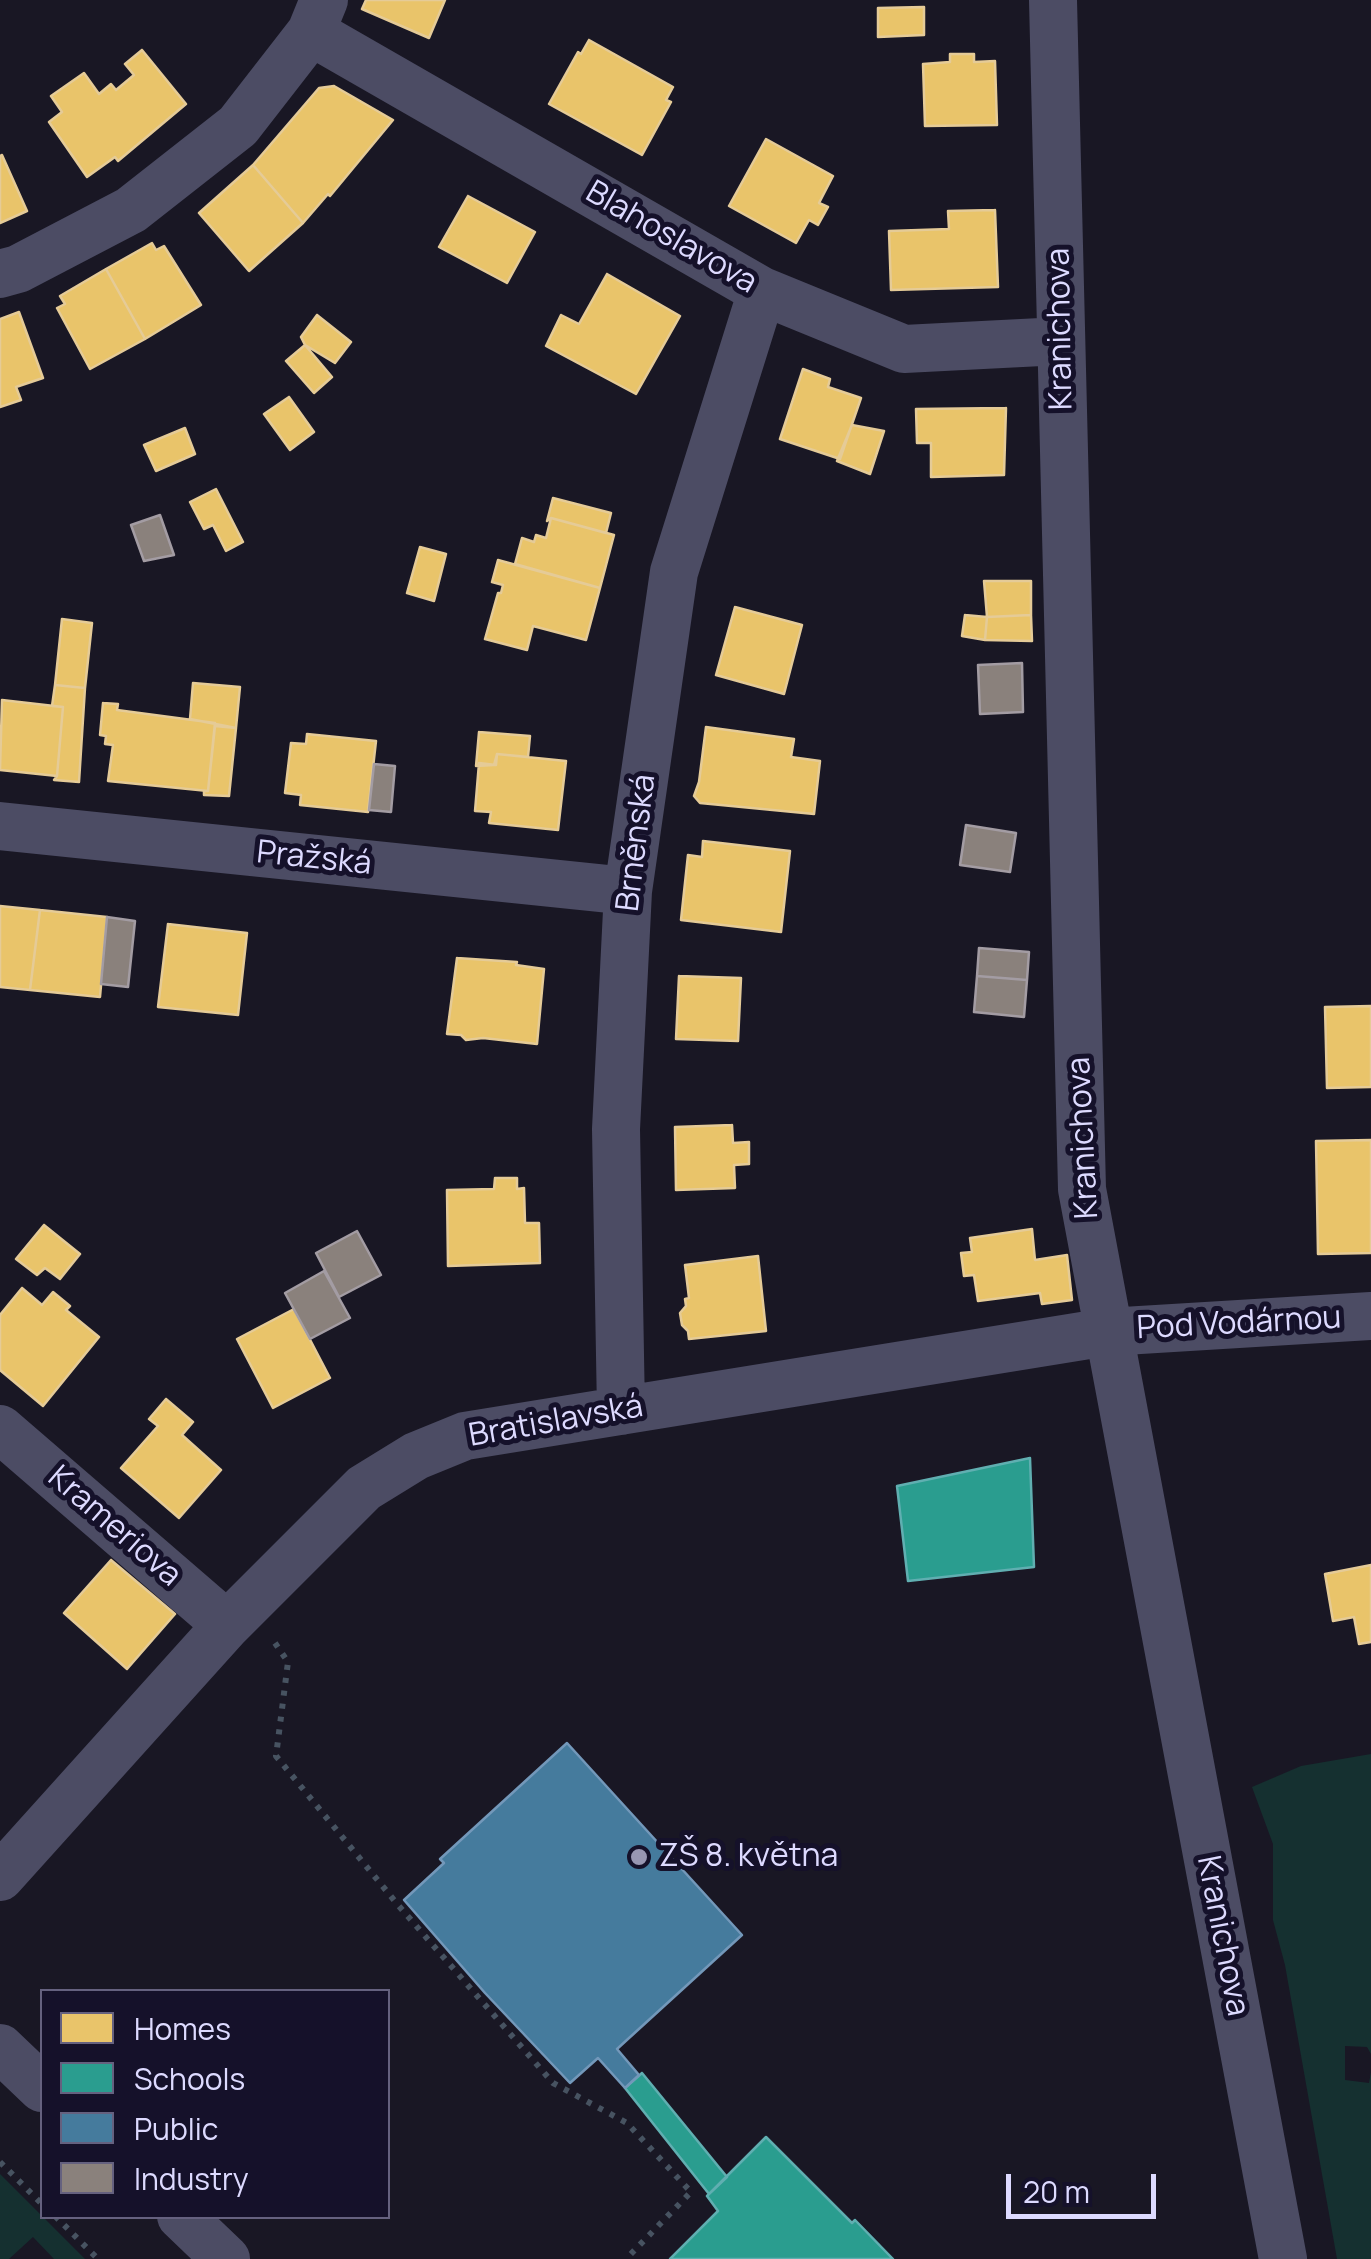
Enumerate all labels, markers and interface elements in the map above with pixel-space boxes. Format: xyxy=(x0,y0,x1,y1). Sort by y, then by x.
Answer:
street label: Blahoslavova xyxy=(579,174,763,302)
street label: Kranichova xyxy=(1040,248,1082,410)
street label: Brněnská xyxy=(610,772,664,914)
street label: Pražská xyxy=(255,834,373,884)
street label: Kranichova xyxy=(1061,1056,1107,1220)
street label: Pod Vodárnou xyxy=(1136,1299,1342,1349)
street label: Bratislavská xyxy=(466,1388,646,1456)
street label: Krameriova xyxy=(40,1459,188,1595)
place label: ZŠ 8. května xyxy=(659,1838,838,1876)
marker: ZŠ 8. května xyxy=(628,1846,650,1868)
street label: Kranichova xyxy=(1188,1853,1256,2019)
legend xyxy=(40,1989,390,2219)
text: Homes xyxy=(134,2008,231,2049)
text: Schools xyxy=(134,2058,245,2099)
text: Public xyxy=(134,2108,218,2149)
scale bar xyxy=(1011,2154,1161,2216)
text: Industry xyxy=(134,2158,249,2199)
text: 20 m xyxy=(1023,2171,1090,2212)

